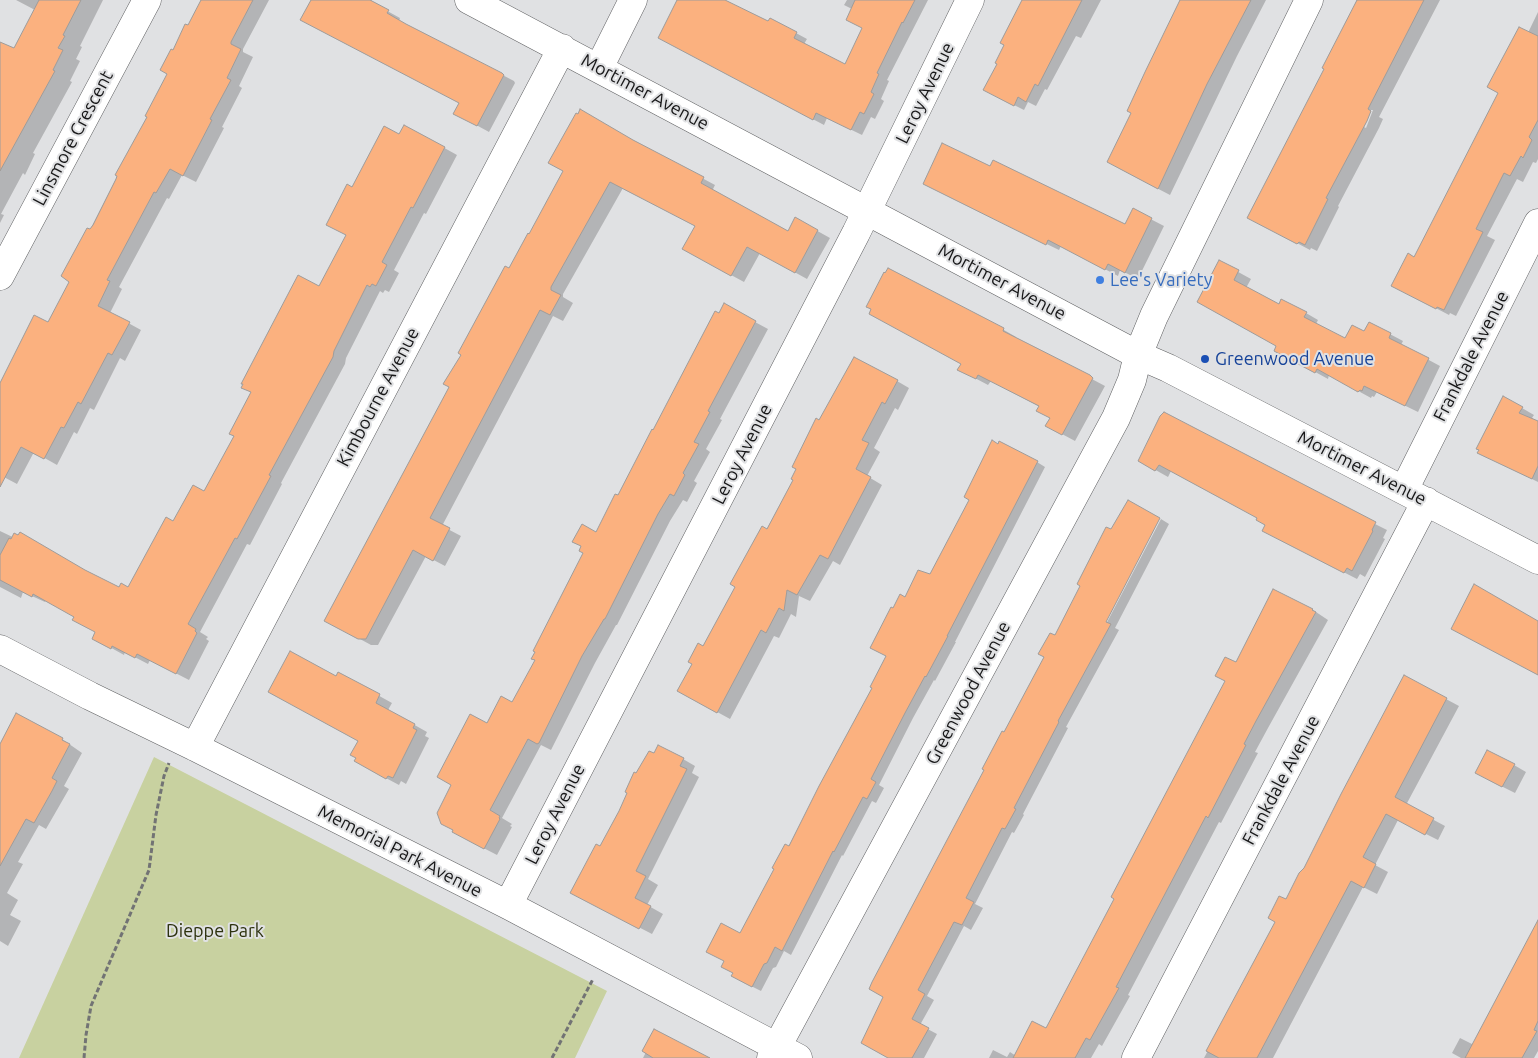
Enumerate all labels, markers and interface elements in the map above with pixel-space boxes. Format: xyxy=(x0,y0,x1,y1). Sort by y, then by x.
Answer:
street label: Leroy Avenue xyxy=(891,39,959,147)
street label: Mortimer Avenue xyxy=(577,49,713,135)
street label: Linsmore Crescent xyxy=(28,67,118,209)
street label: Mortimer Avenue xyxy=(934,239,1070,325)
place label: Lee's Variety xyxy=(1110,269,1212,291)
marker: Lee's Variety xyxy=(1094,274,1106,286)
street label: Frankdale Avenue xyxy=(1429,287,1513,425)
street label: Kimbourne Avenue xyxy=(332,324,424,470)
place label: Greenwood Avenue xyxy=(1215,348,1374,370)
marker: Greenwood Avenue xyxy=(1199,353,1211,365)
street label: Leroy Avenue xyxy=(707,400,777,508)
street label: Mortimer Avenue xyxy=(1294,426,1430,510)
street label: Greenwood Avenue xyxy=(921,618,1015,768)
street label: Frankdale Avenue xyxy=(1238,712,1324,848)
street label: Leroy Avenue xyxy=(520,760,590,868)
street label: Memorial Park Avenue xyxy=(314,800,486,902)
park label: Dieppe Park xyxy=(166,920,264,942)

